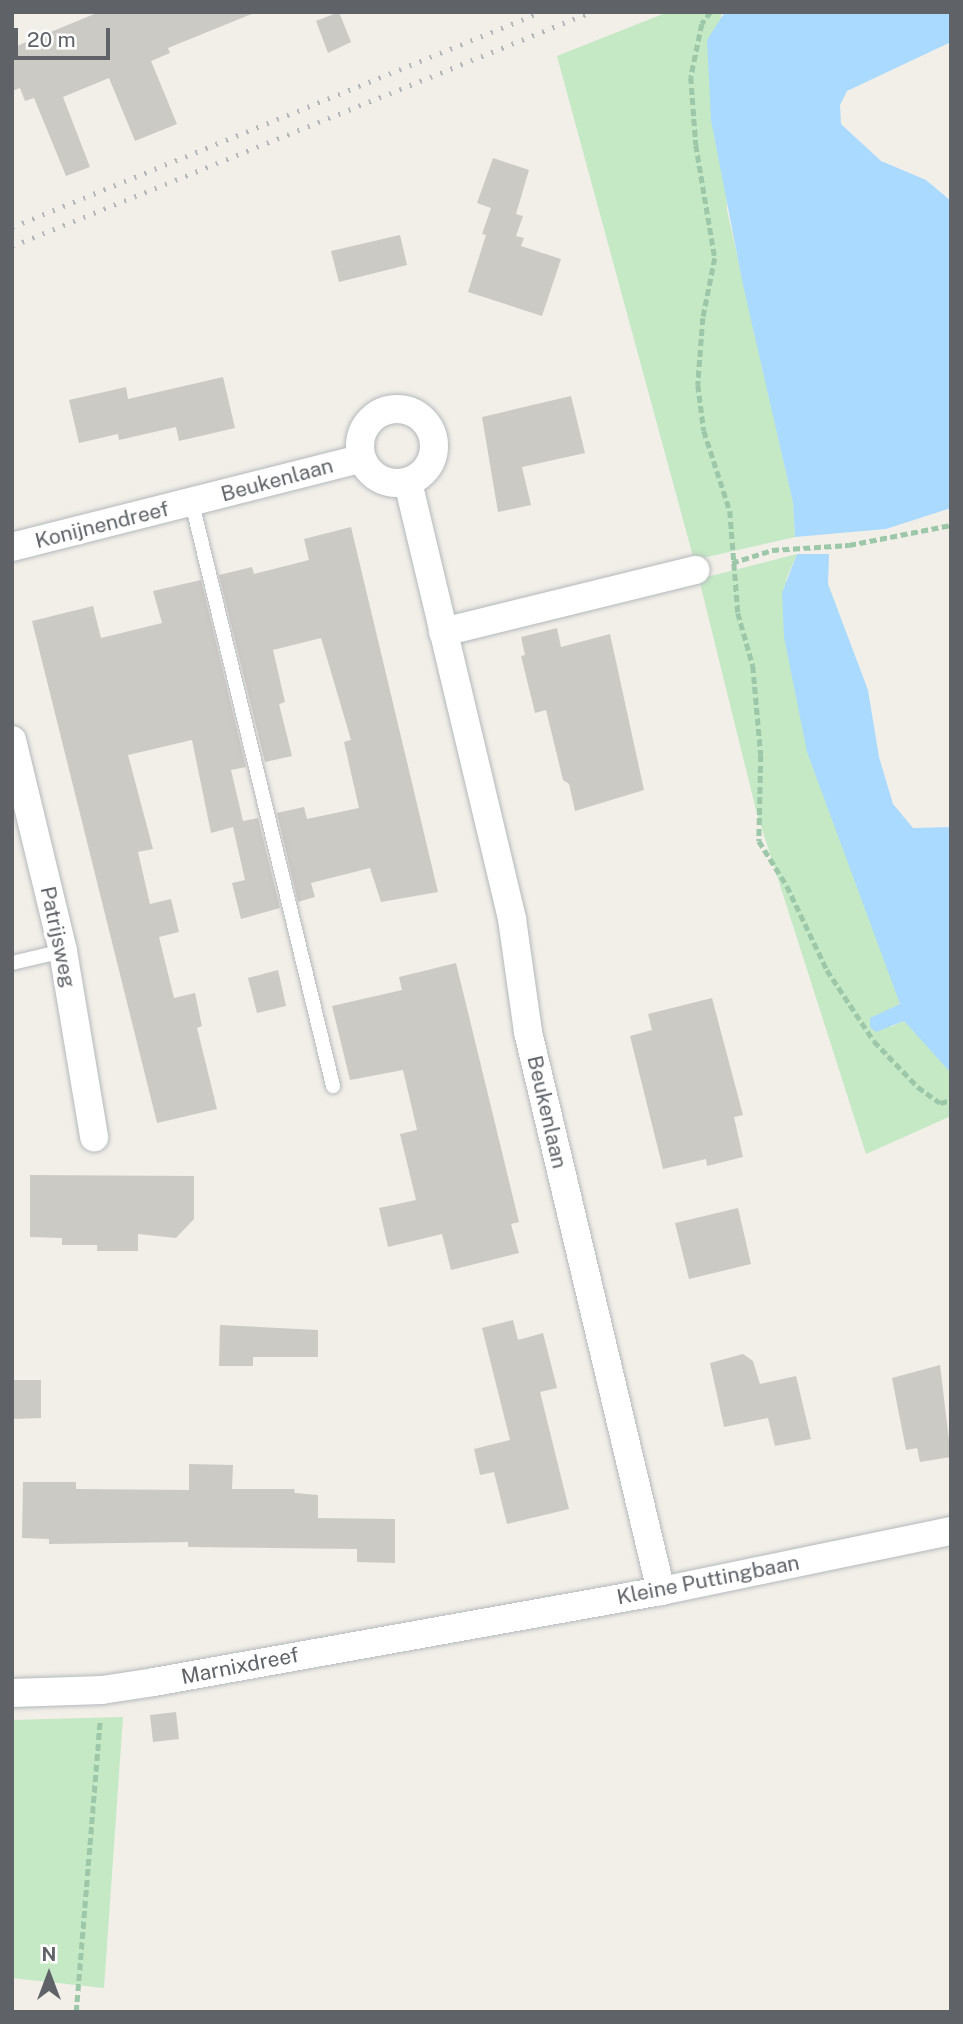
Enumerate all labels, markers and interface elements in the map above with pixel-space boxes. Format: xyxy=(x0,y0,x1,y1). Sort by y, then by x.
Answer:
scale bar xyxy=(18,14,114,58)
text: 20 m xyxy=(27,27,76,52)
street label: Beukenlaan xyxy=(218,453,336,507)
street label: Konijnendreef xyxy=(32,496,172,554)
street label: Patrijsweg xyxy=(35,884,81,990)
street label: Beukenlaan xyxy=(522,1053,572,1171)
street label: Kleine Puttingbaan xyxy=(615,1550,801,1610)
street label: Marnixdreef xyxy=(179,1642,301,1690)
north arrow xyxy=(14,1940,84,2010)
text: N xyxy=(42,1943,56,1965)

